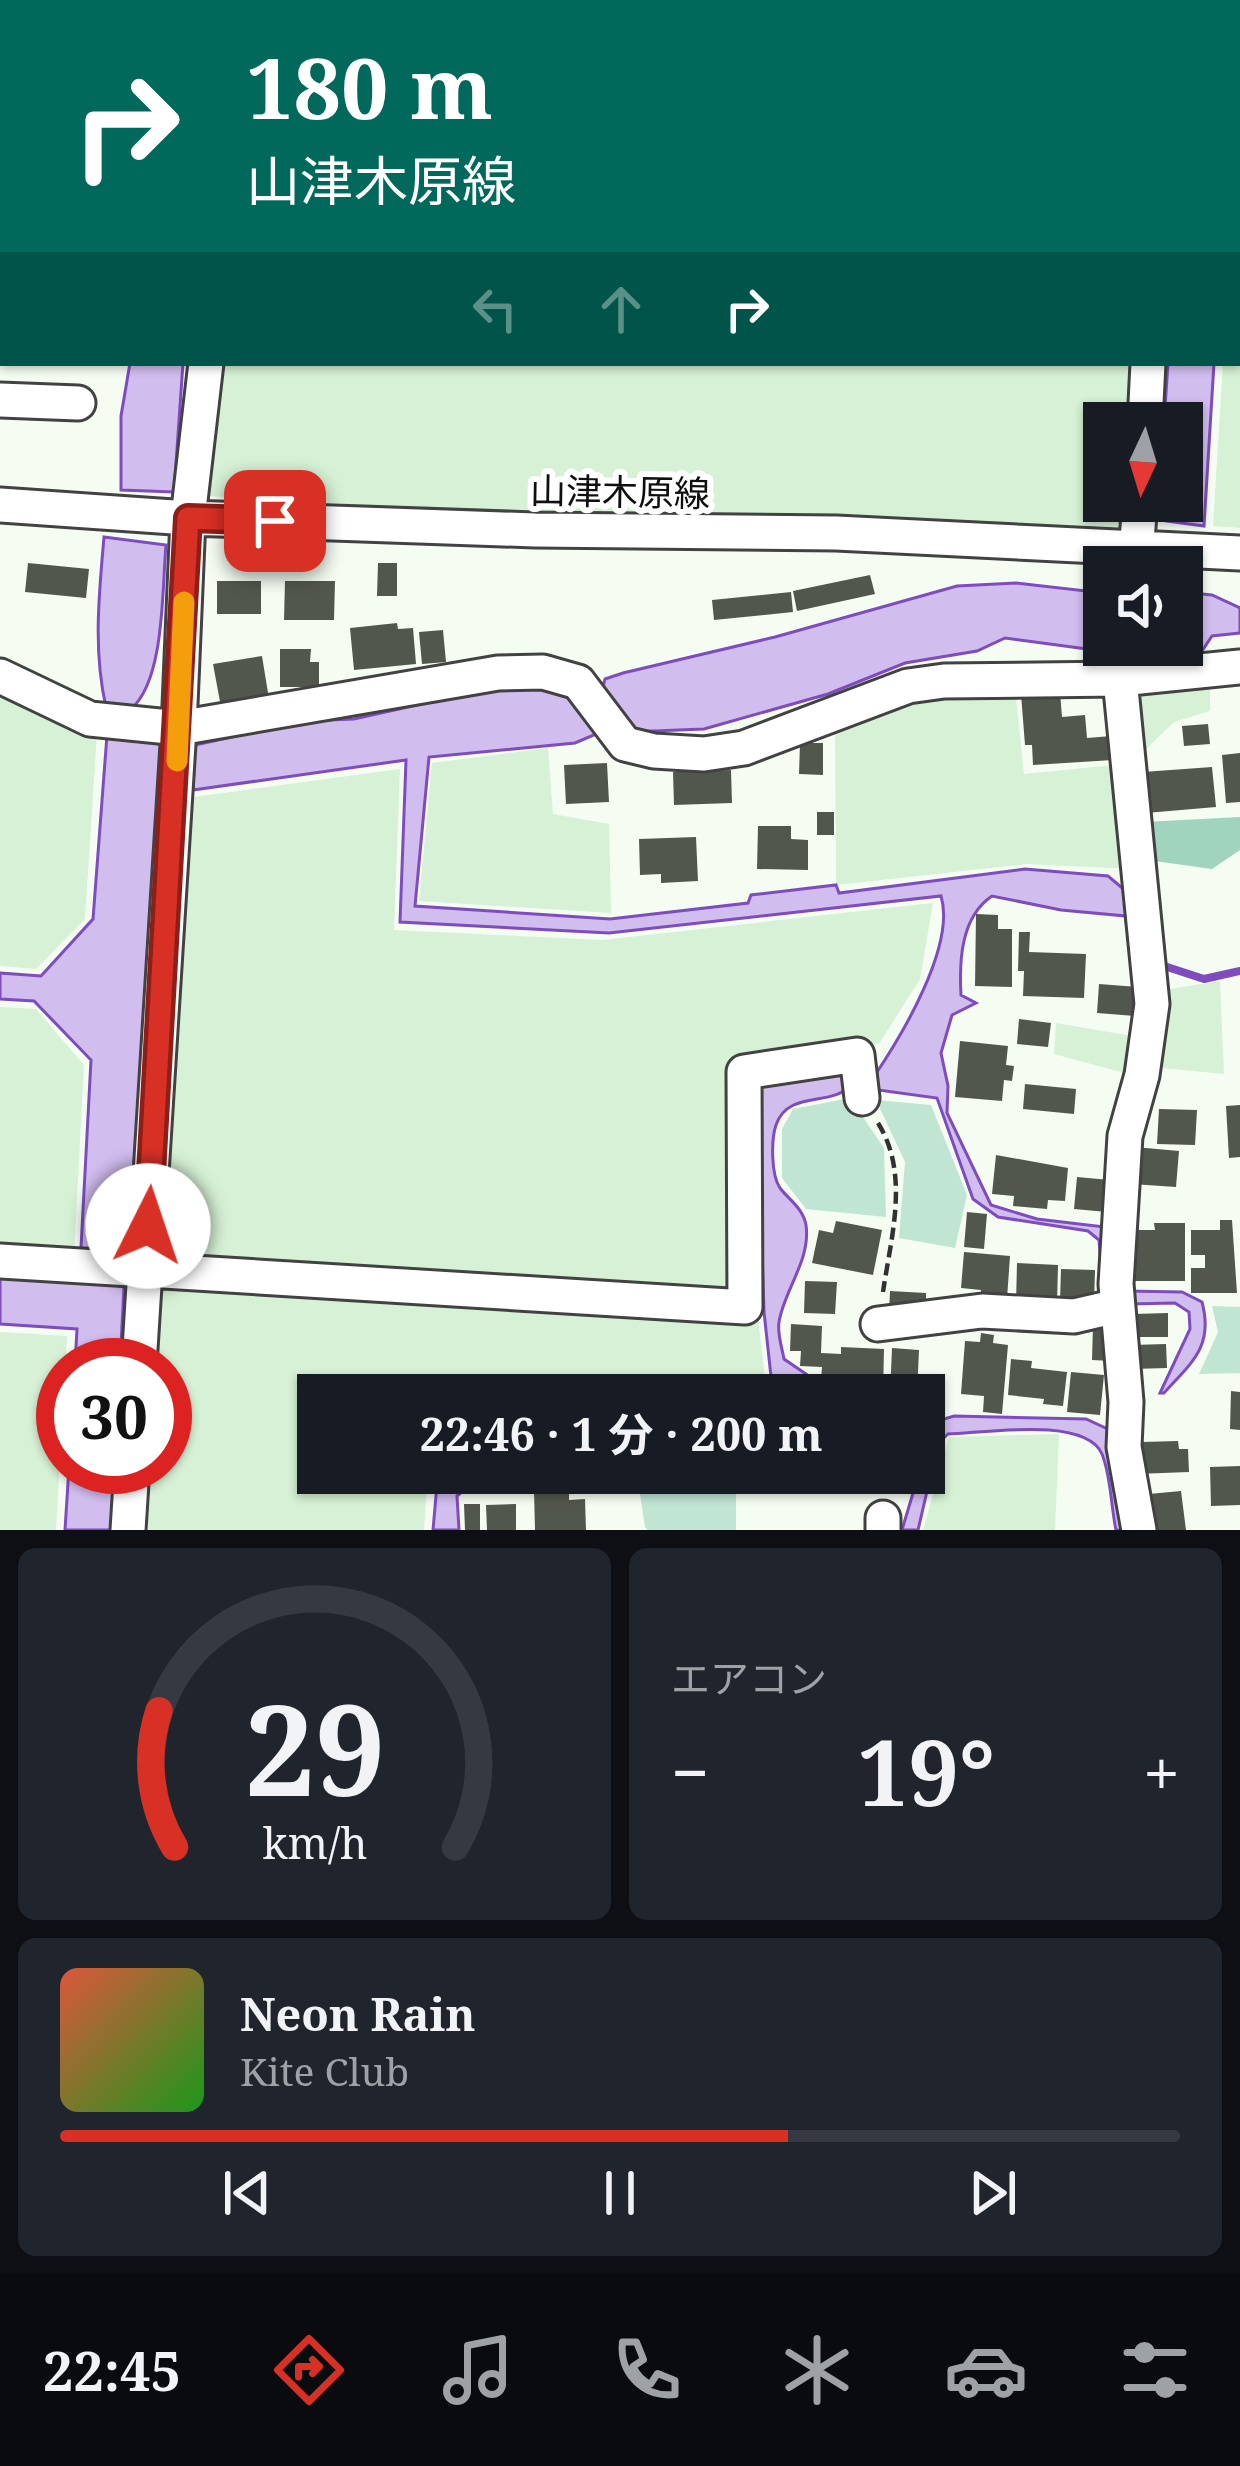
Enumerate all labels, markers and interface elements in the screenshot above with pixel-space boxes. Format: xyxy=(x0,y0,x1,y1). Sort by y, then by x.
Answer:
text: 180 m xyxy=(246,29,493,144)
icon: right xyxy=(48,48,204,204)
text: 山津木原線 xyxy=(246,143,516,217)
icon: left xyxy=(462,276,528,342)
icon: ahead xyxy=(588,276,654,342)
icon: right xyxy=(714,276,780,342)
north arrow xyxy=(1083,402,1203,522)
map controls xyxy=(1083,402,1203,666)
street label: 山津木原線 xyxy=(530,465,710,518)
pin xyxy=(224,470,326,572)
icon: arrive xyxy=(242,488,308,554)
button: sound xyxy=(1083,546,1203,666)
position arrow xyxy=(85,1163,211,1289)
speed limit sign: 30 xyxy=(36,1338,192,1494)
text: 22:46 · 1 分 · 200 m xyxy=(419,1403,823,1464)
text: エアコン xyxy=(671,1651,827,1704)
text: 29 xyxy=(244,1663,385,1833)
text: 19° xyxy=(857,1710,995,1832)
text: − xyxy=(671,1726,709,1816)
text: + xyxy=(1143,1726,1180,1816)
text: km/h xyxy=(262,1813,367,1872)
text: Neon Rain xyxy=(240,1983,475,2044)
text: Kite Club xyxy=(240,2044,409,2097)
icon: previous xyxy=(214,2160,280,2226)
icon: pause xyxy=(587,2160,653,2226)
icon: next xyxy=(960,2160,1026,2226)
icon: directions xyxy=(267,2328,351,2412)
icon: music xyxy=(436,2328,520,2412)
icon: phone xyxy=(605,2328,689,2412)
icon: climate xyxy=(775,2328,859,2412)
icon: car xyxy=(944,2328,1028,2412)
icon: filters xyxy=(1113,2328,1197,2412)
text: 22:45 xyxy=(43,2333,181,2407)

